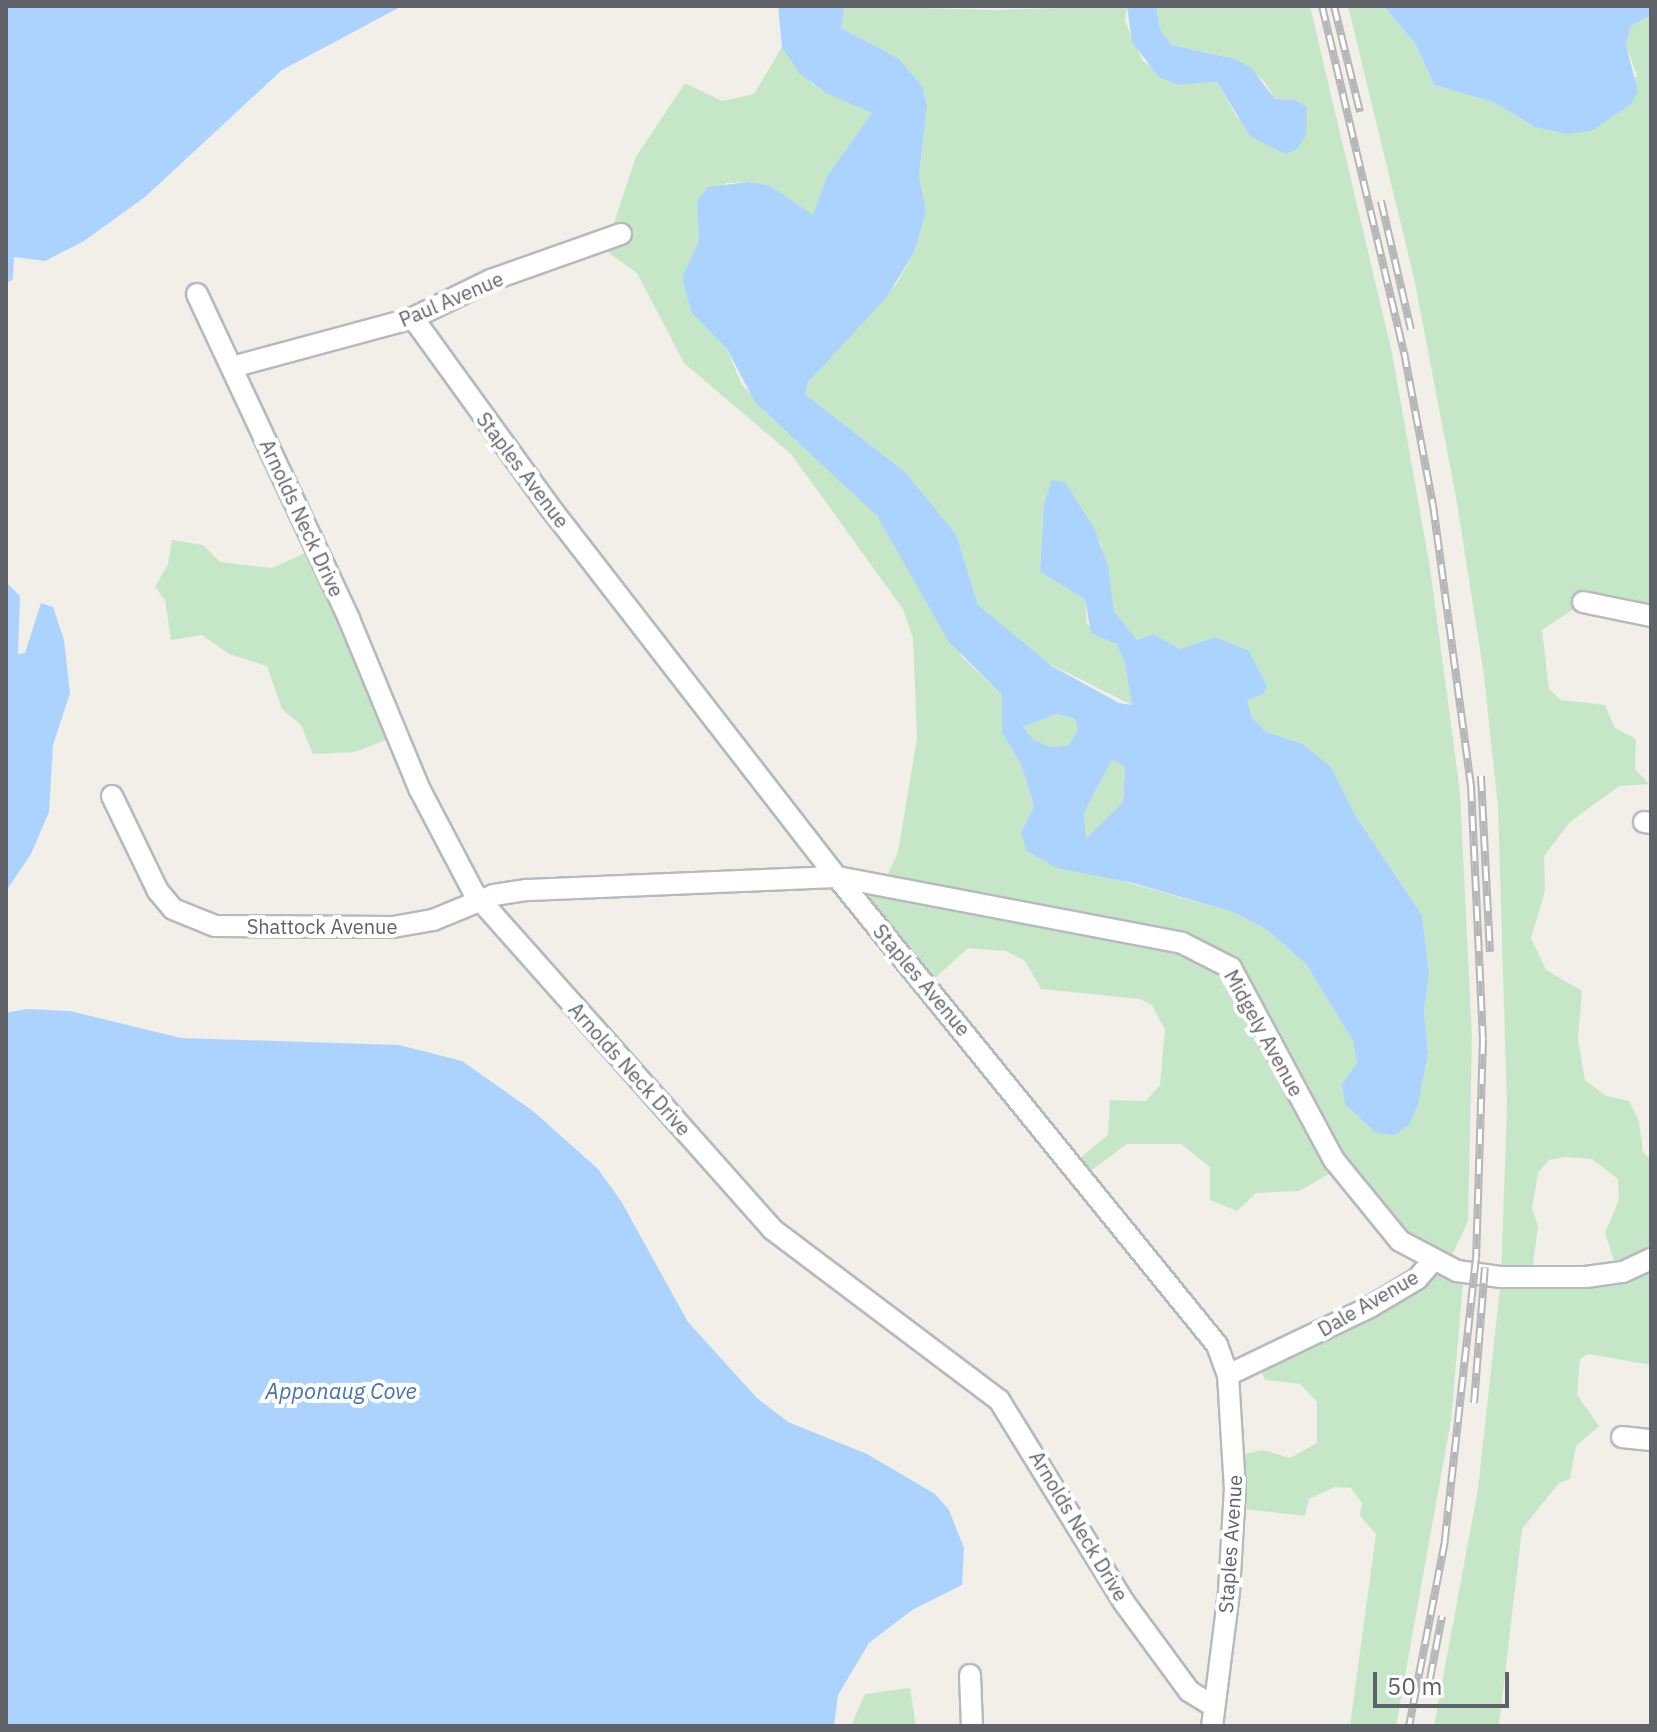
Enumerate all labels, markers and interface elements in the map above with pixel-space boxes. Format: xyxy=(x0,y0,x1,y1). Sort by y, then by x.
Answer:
street label: Paul Avenue xyxy=(395,266,507,332)
street label: Staples Avenue xyxy=(472,407,574,533)
street label: Arnolds Neck Drive xyxy=(255,435,349,601)
street label: Shattock Avenue xyxy=(247,914,397,938)
street label: Staples Avenue xyxy=(868,919,976,1041)
street label: Midgely Avenue xyxy=(1219,966,1309,1100)
street label: Arnolds Neck Drive xyxy=(564,997,696,1141)
street label: Dale Avenue xyxy=(1313,1265,1423,1341)
water label: Apponaug Cove xyxy=(265,1378,417,1404)
street label: Arnolds Neck Drive xyxy=(1025,1446,1133,1606)
street label: Staples Avenue xyxy=(1213,1474,1247,1614)
scale bar xyxy=(1377,1656,1513,1706)
text: 50 m xyxy=(1387,1670,1442,1702)

